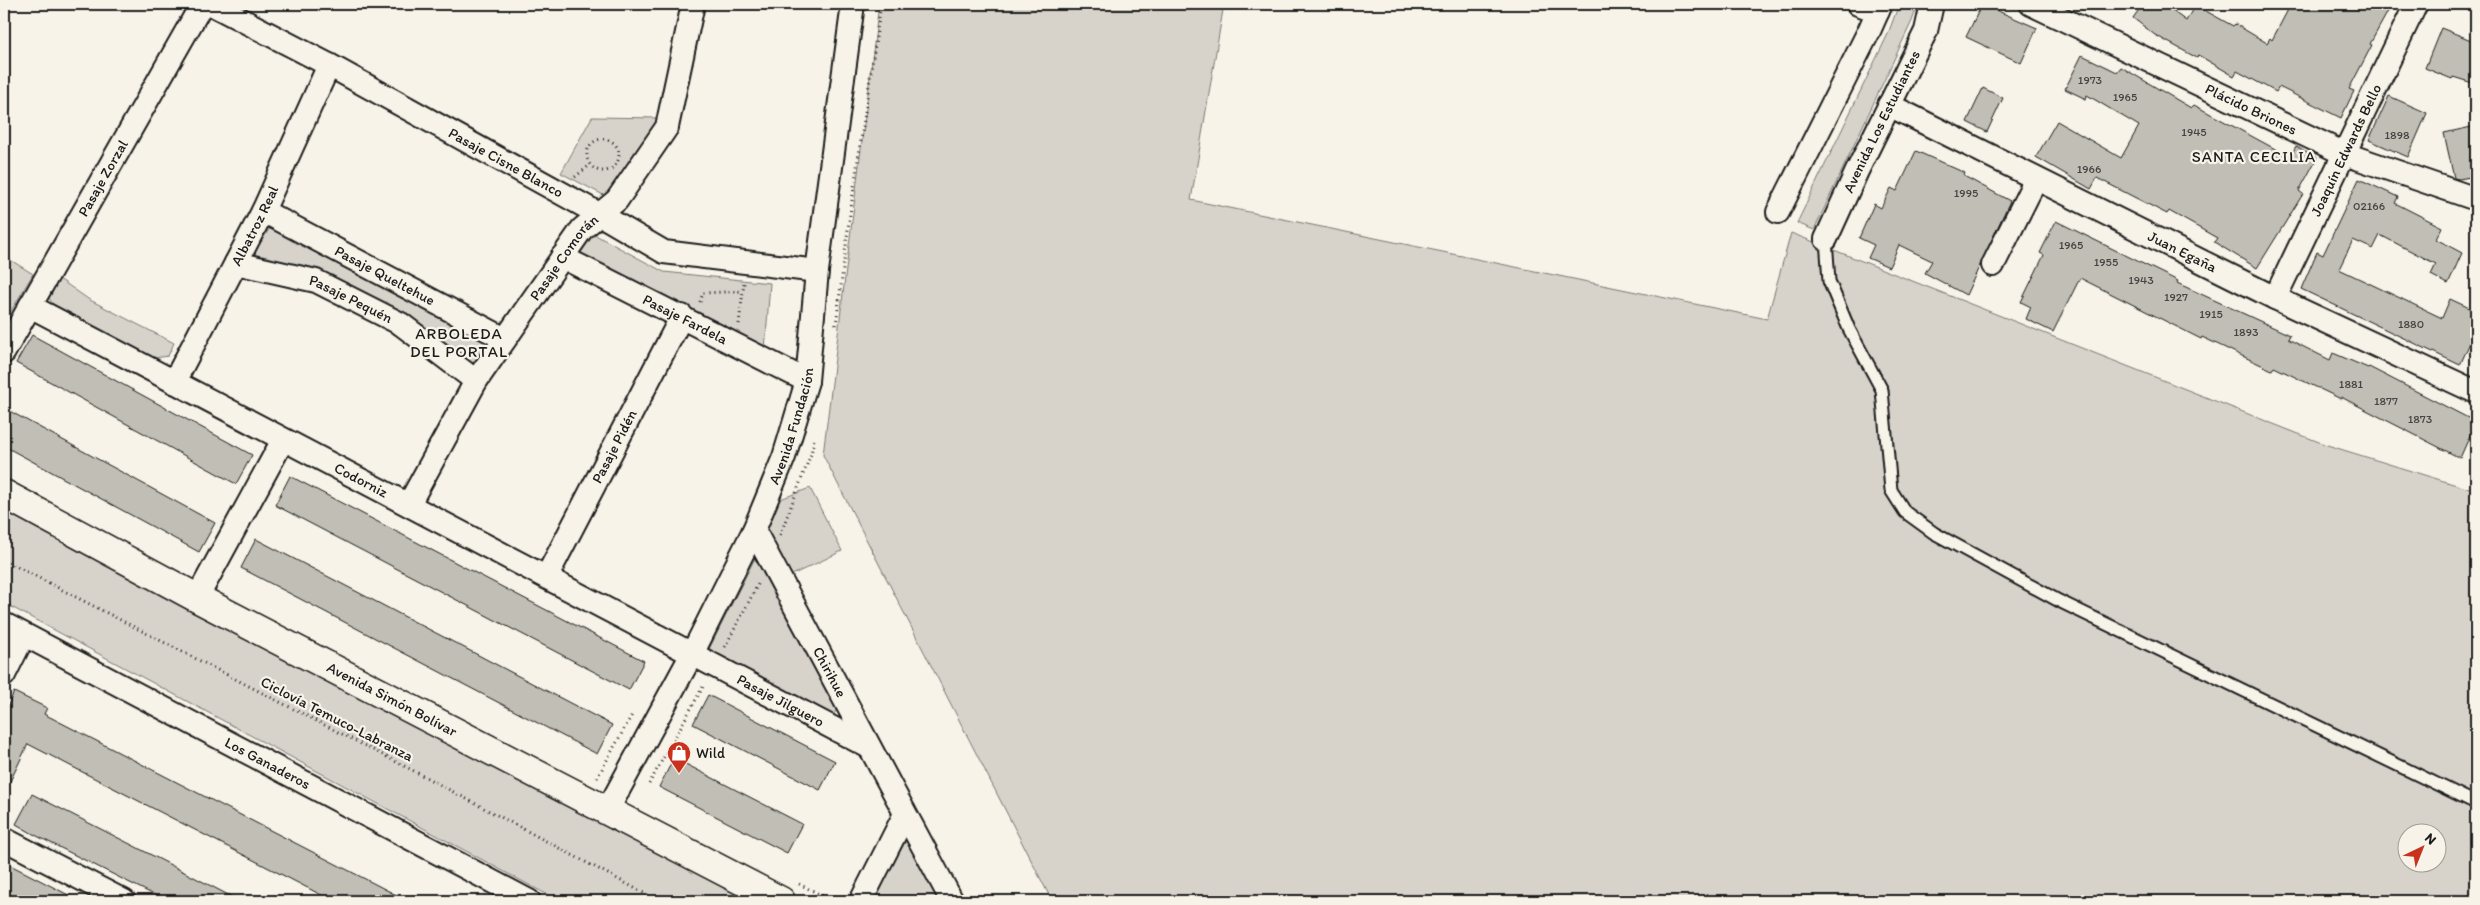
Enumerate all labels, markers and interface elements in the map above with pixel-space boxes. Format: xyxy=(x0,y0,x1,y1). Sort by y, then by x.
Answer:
street label: Avenida Los Estudiantes xyxy=(1839,47,1924,196)
house number: 1973 xyxy=(2078,73,2103,87)
street label: Plácido Briones xyxy=(2202,80,2300,139)
street label: Joaquín Edwards Bello xyxy=(2307,81,2385,219)
house number: 1965 xyxy=(2113,90,2137,104)
street label: Pasaje Cisne Blanco xyxy=(445,124,567,202)
house number: 1945 xyxy=(2181,125,2207,139)
house number: 1898 xyxy=(2385,128,2410,142)
street label: Pasaje Zorzal xyxy=(74,136,132,220)
district label: SANTA CECILIA xyxy=(2192,147,2316,166)
house number: 1966 xyxy=(2077,162,2101,176)
street label: Albatroz Real xyxy=(227,182,283,269)
house number: 1995 xyxy=(1954,186,1978,200)
house number: 02166 xyxy=(2353,199,2385,213)
street label: Pasaje Comorán xyxy=(526,210,602,304)
street label: Juan Egaña xyxy=(2145,227,2220,277)
house number: 1965 xyxy=(2059,238,2083,252)
street label: Pasaje Queltehue xyxy=(332,242,438,309)
house number: 1955 xyxy=(2094,255,2118,269)
street label: Pasaje Pequén xyxy=(308,271,396,327)
house number: 1943 xyxy=(2128,273,2154,287)
street label: Pasaje Fardela xyxy=(640,290,731,348)
house number: 1927 xyxy=(2164,290,2188,304)
house number: 1915 xyxy=(2199,307,2223,321)
house number: 1880 xyxy=(2398,317,2424,331)
district label: ARBOLEDA DEL PORTAL xyxy=(410,324,508,361)
house number: 1893 xyxy=(2234,325,2259,339)
street label: Avenida Fundación xyxy=(765,366,817,487)
house number: 1881 xyxy=(2339,377,2364,391)
house number: 1877 xyxy=(2374,394,2398,408)
street label: Pasaje Pidén xyxy=(588,406,641,486)
house number: 1873 xyxy=(2408,412,2433,426)
street label: Codorniz xyxy=(331,459,391,502)
street label: Chirihue xyxy=(809,644,851,700)
street label: Avenida Simón Bolívar xyxy=(324,658,461,741)
street label: Pasaje Jilguero xyxy=(734,670,827,731)
street label: Ciclovía Temuco-Labranza xyxy=(258,673,417,765)
street label: Los Ganaderos xyxy=(222,733,314,793)
shop icon: Wild xyxy=(666,740,692,774)
place label: Wild xyxy=(696,744,725,762)
north arrow xyxy=(2398,822,2448,872)
text: N xyxy=(2421,829,2440,848)

